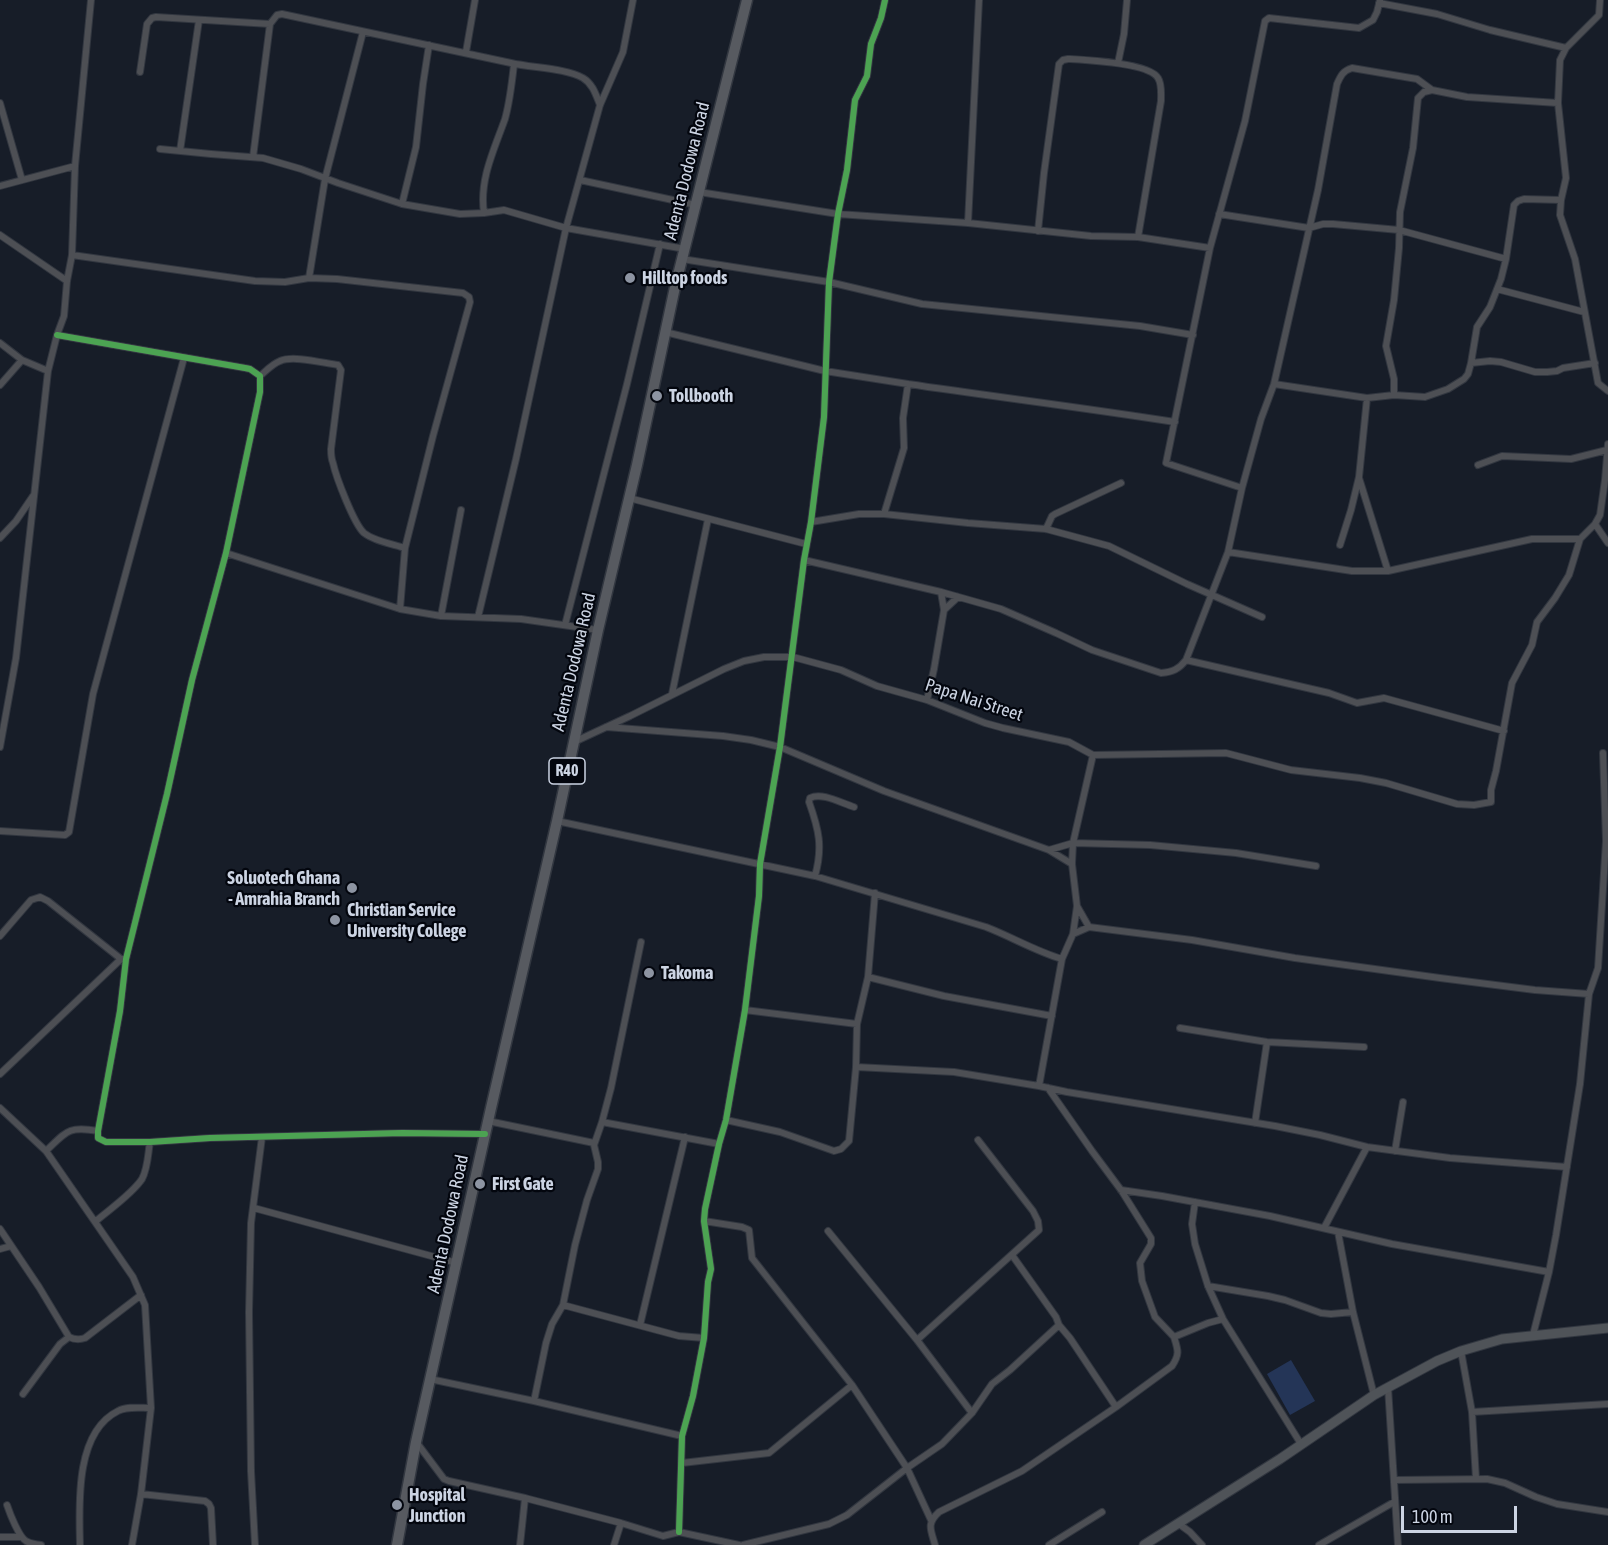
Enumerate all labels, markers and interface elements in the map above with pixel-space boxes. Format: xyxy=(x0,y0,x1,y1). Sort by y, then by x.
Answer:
street label: Adenta Dodowa Road xyxy=(659,100,715,242)
place label: Hilltop foods xyxy=(642,267,727,289)
marker: Hilltop foods xyxy=(623,271,637,285)
place label: Tollbooth xyxy=(669,385,733,407)
marker: Tollbooth xyxy=(650,389,664,403)
street label: Adenta Dodowa Road xyxy=(548,591,600,733)
street label: Papa Nai Street xyxy=(922,674,1026,726)
road number: R40 xyxy=(549,758,585,784)
place label: Soluotech Ghana - Amrahia Branch xyxy=(227,867,340,910)
marker: Soluotech Ghana - Amrahia Branch xyxy=(345,881,359,895)
place label: Christian Service University College xyxy=(347,899,466,942)
marker: Christian Service University College xyxy=(328,913,342,927)
place label: Takoma xyxy=(661,962,713,984)
marker: Takoma xyxy=(642,966,656,980)
street label: Adenta Dodowa Road xyxy=(423,1153,473,1295)
place label: First Gate xyxy=(492,1173,554,1195)
marker: First Gate xyxy=(473,1177,487,1191)
place label: Hospital Junction xyxy=(409,1484,465,1526)
scale bar xyxy=(1404,1494,1520,1532)
marker: Hospital Junction xyxy=(390,1498,404,1512)
text: 100 m xyxy=(1412,1506,1453,1527)

